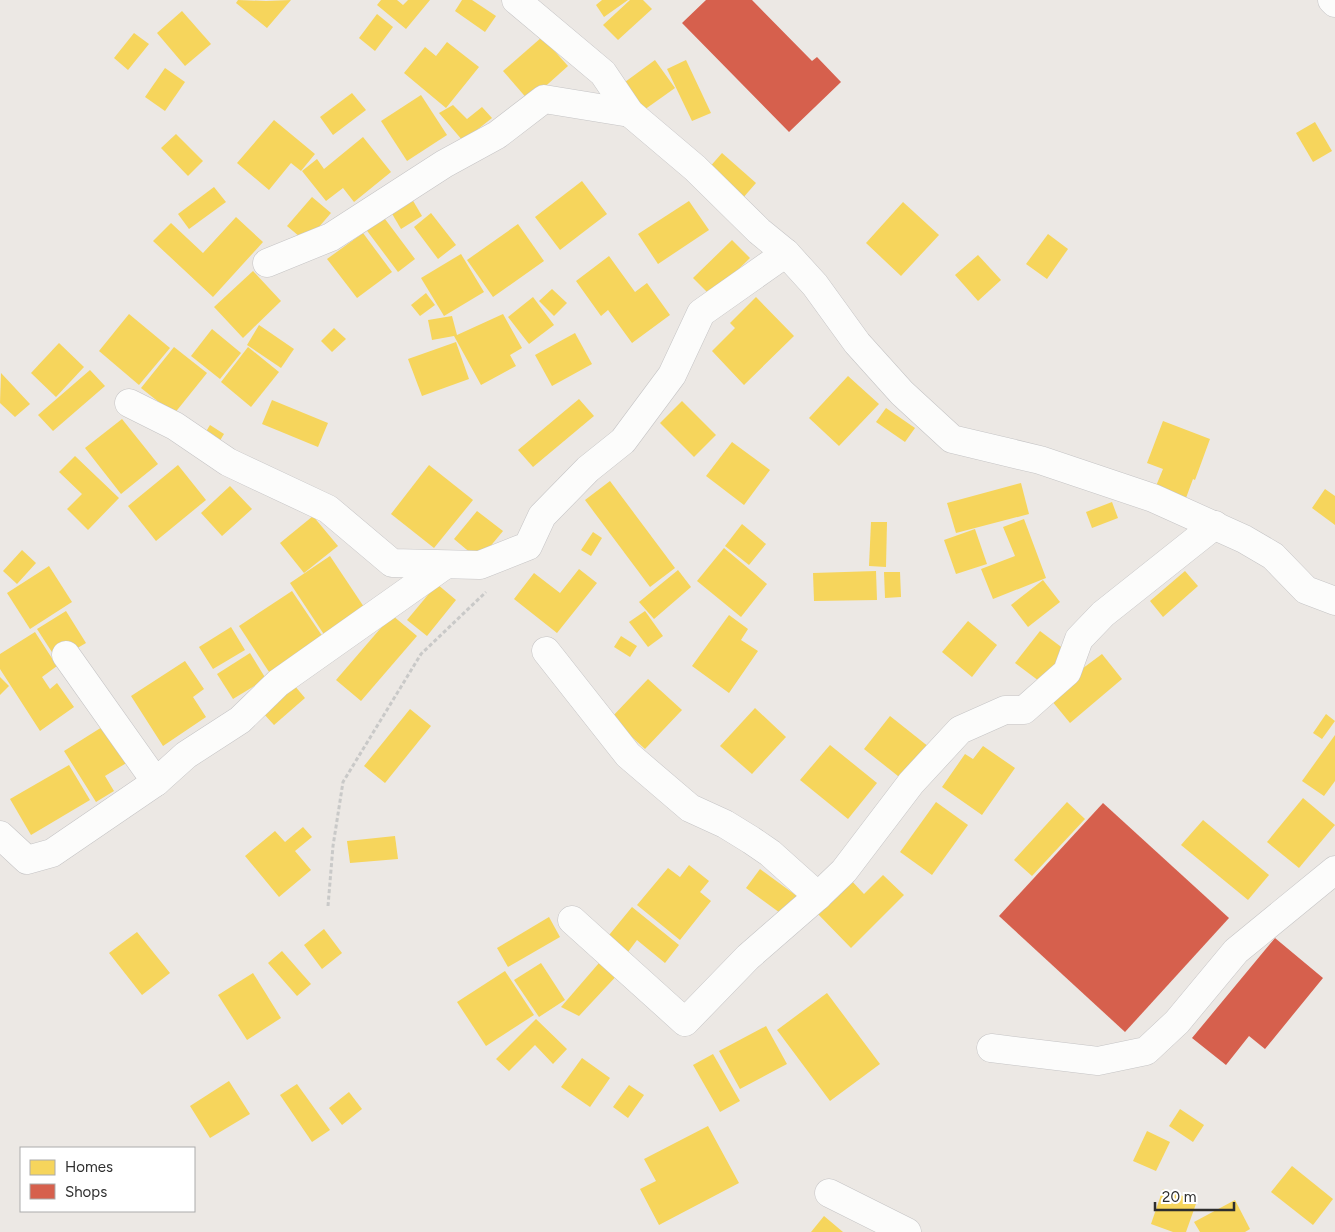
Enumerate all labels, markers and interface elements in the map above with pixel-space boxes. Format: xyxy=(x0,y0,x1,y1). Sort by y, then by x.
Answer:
legend xyxy=(20,1147,195,1212)
text: Homes xyxy=(65,1158,113,1176)
scale bar xyxy=(1155,1180,1234,1212)
text: Shops xyxy=(65,1183,107,1201)
text: 20 m xyxy=(1162,1188,1196,1206)

